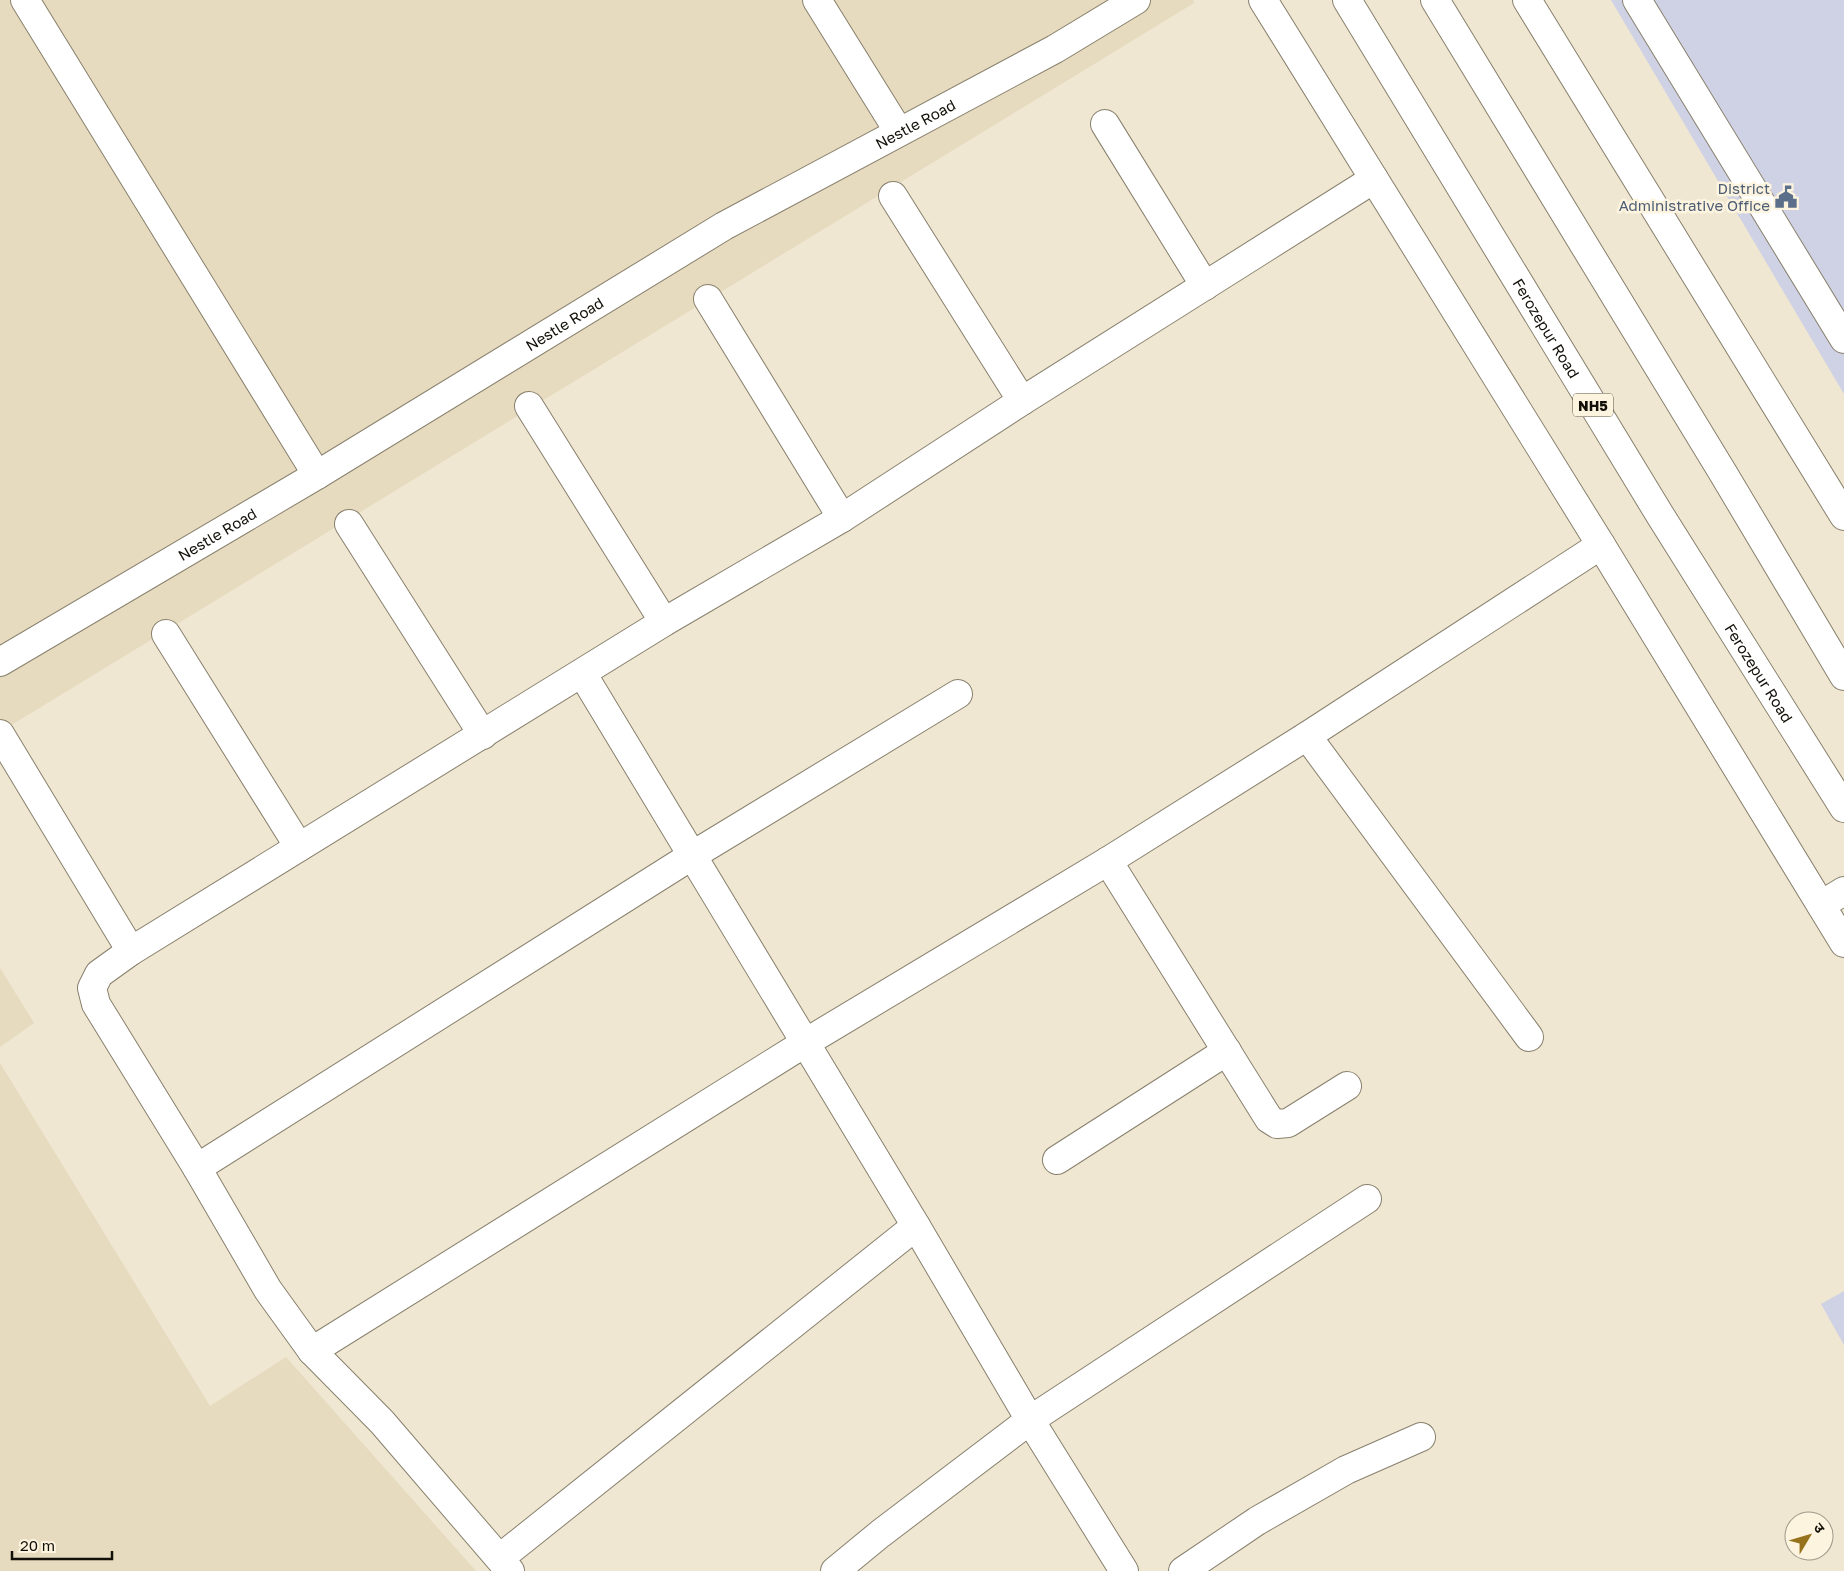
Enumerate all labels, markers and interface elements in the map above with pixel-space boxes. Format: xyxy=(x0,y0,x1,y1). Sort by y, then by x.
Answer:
street label: Nestle Road xyxy=(872,95,958,152)
place label: District Administrative Office xyxy=(1619,179,1770,214)
public building icon: District Administrative Office xyxy=(1773,184,1799,210)
street label: Ferozepur Road xyxy=(1509,275,1584,381)
street label: Nestle Road xyxy=(522,293,607,354)
road number: NH5 xyxy=(1573,394,1613,416)
street label: Nestle Road xyxy=(175,504,260,564)
street label: Ferozepur Road xyxy=(1721,620,1797,726)
north arrow xyxy=(1784,1511,1834,1561)
text: उ xyxy=(1810,1519,1829,1537)
scale bar xyxy=(12,1528,112,1560)
text: 20 m xyxy=(20,1536,55,1554)

